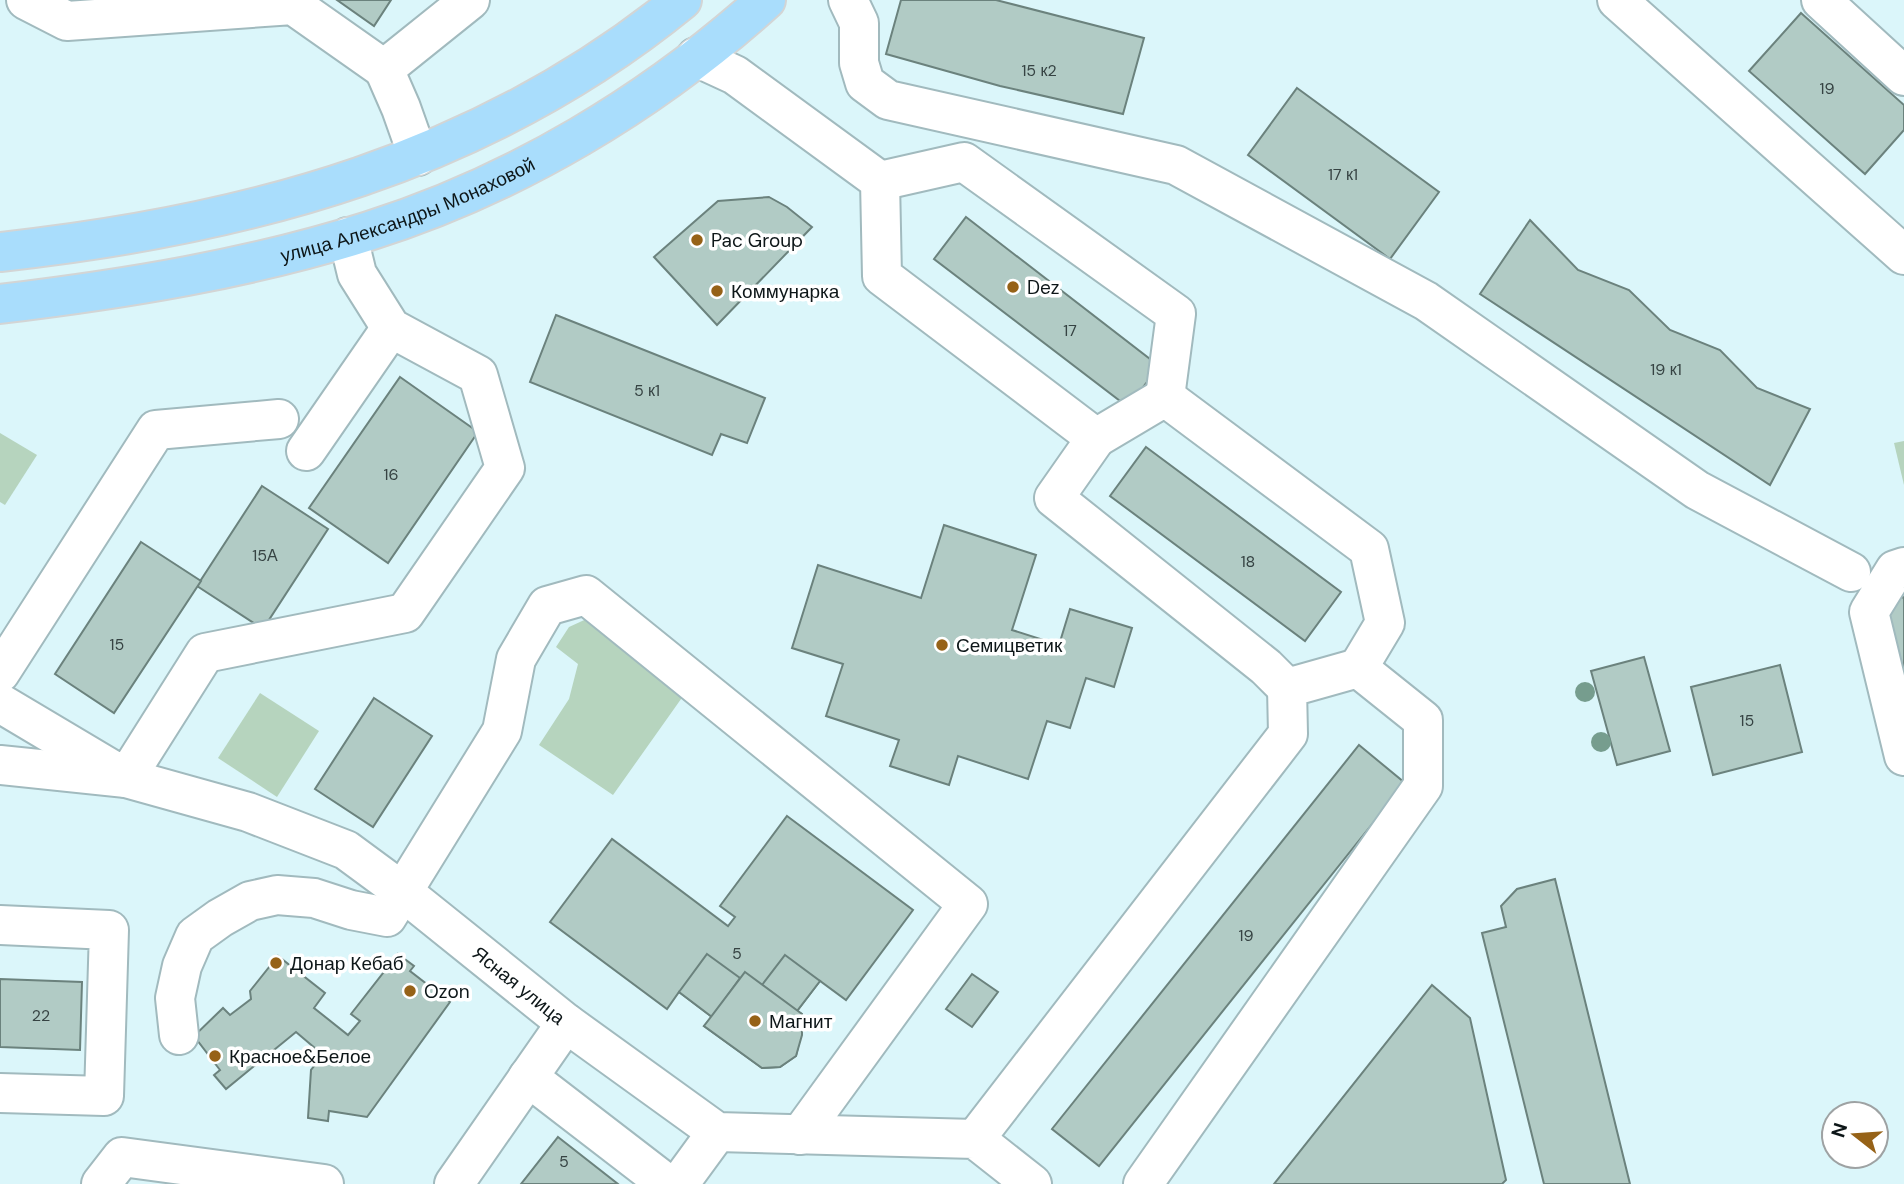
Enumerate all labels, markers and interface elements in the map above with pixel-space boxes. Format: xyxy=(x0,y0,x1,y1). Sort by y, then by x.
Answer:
house number: 15 к2 xyxy=(1021,60,1057,81)
house number: 19 xyxy=(1819,78,1835,99)
street label: улица Александры Монаховой xyxy=(278,151,539,268)
house number: 17 к1 xyxy=(1328,164,1358,185)
place label: Pac Group xyxy=(711,228,803,253)
marker: Pac Group xyxy=(689,232,705,248)
place label: Dez xyxy=(1027,275,1060,300)
place label: Коммунарка xyxy=(731,279,840,304)
marker: Dez xyxy=(1005,279,1021,295)
marker: Коммунарка xyxy=(709,283,725,299)
house number: 17 xyxy=(1063,320,1077,341)
house number: 19 к1 xyxy=(1650,359,1682,380)
house number: 5 к1 xyxy=(634,380,660,401)
house number: 16 xyxy=(383,464,399,485)
house number: 15А xyxy=(252,545,278,566)
house number: 18 xyxy=(1241,551,1255,572)
place label: Семицветик xyxy=(956,633,1063,658)
house number: 15 xyxy=(110,634,124,655)
marker: Семицветик xyxy=(934,637,950,653)
house number: 15 xyxy=(1740,710,1754,731)
house number: 19 xyxy=(1238,925,1254,946)
street label: Ясная улица xyxy=(467,940,571,1030)
house number: 5 xyxy=(732,943,742,964)
place label: Донар Кебаб xyxy=(290,951,404,976)
marker: Донар Кебаб xyxy=(268,955,284,971)
place label: Ozon xyxy=(424,979,470,1004)
marker: Ozon xyxy=(402,983,418,999)
house number: 22 xyxy=(32,1005,50,1026)
place label: Магнит xyxy=(769,1009,833,1034)
marker: Магнит xyxy=(747,1013,763,1029)
place label: Красное&Белое xyxy=(229,1044,371,1069)
marker: Красное&Белое xyxy=(207,1048,223,1064)
north arrow xyxy=(1820,1100,1890,1170)
text: N xyxy=(1825,1120,1853,1140)
house number: 5 xyxy=(559,1151,569,1172)

